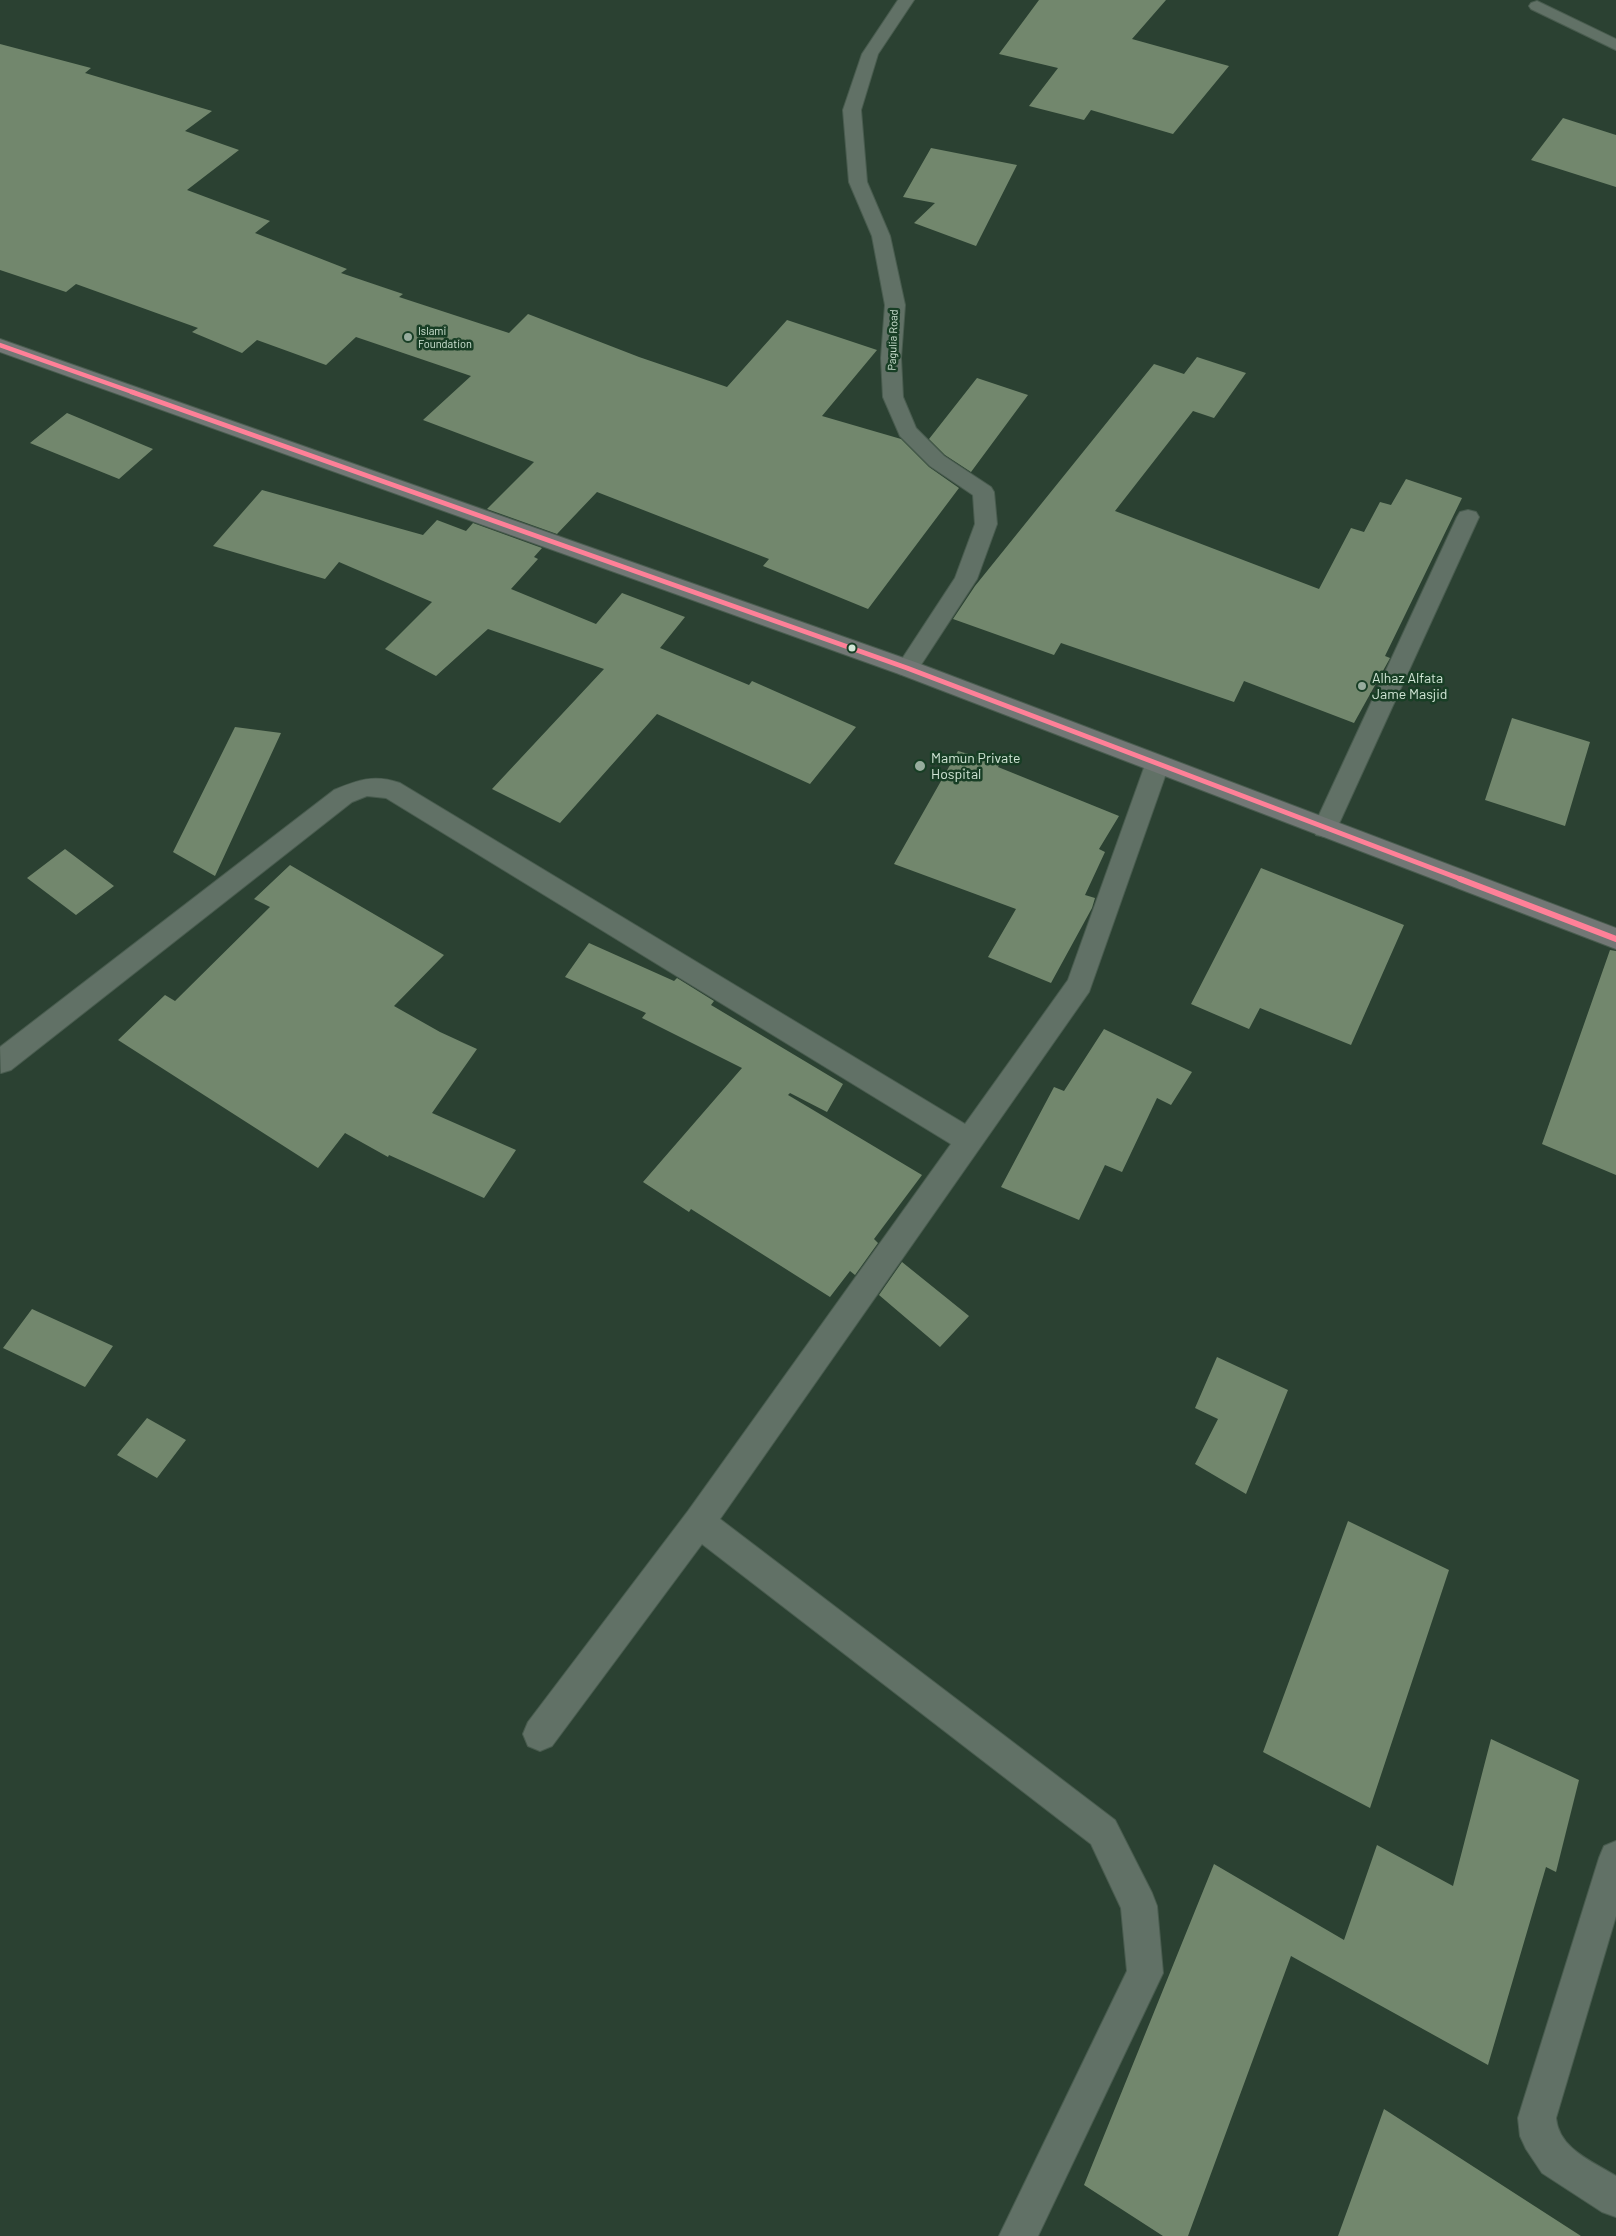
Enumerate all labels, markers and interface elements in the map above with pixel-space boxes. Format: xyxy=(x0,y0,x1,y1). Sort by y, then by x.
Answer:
street label: Pagulia Road xyxy=(885,309,901,371)
place label: Islami Foundation xyxy=(418,324,472,350)
marker: Islami Foundation xyxy=(402,331,414,343)
unlabelled marker xyxy=(847,643,857,653)
place label: Alhaz Alfata Jame Masjid xyxy=(1372,670,1448,702)
marker: Alhaz Alfata Jame Masjid xyxy=(1356,680,1368,692)
place label: Mamun Private Hospital xyxy=(931,750,1020,782)
marker: Mamun Private Hospital xyxy=(913,759,927,773)

